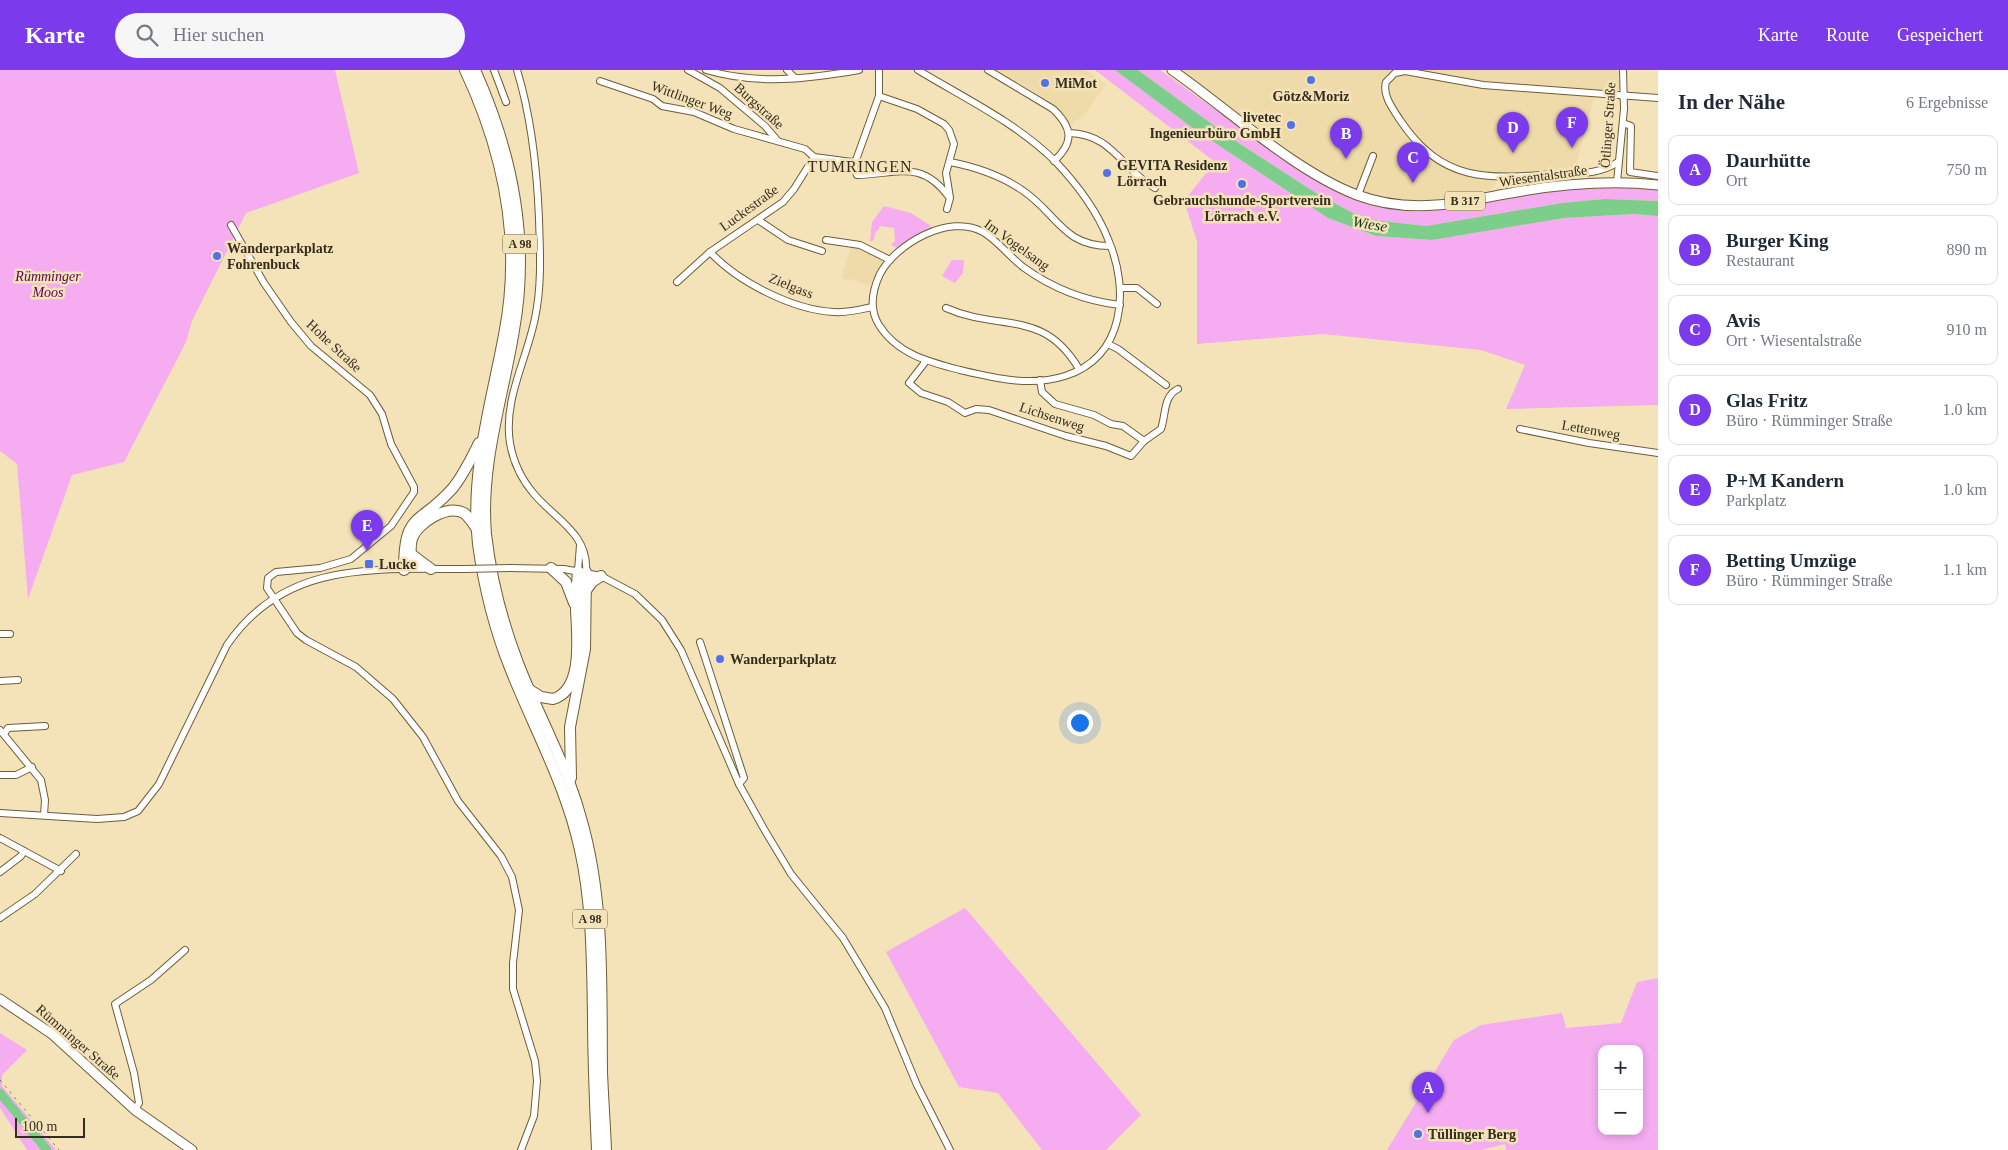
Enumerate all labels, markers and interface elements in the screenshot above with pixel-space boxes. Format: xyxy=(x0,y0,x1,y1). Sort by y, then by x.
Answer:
search box xyxy=(115,13,465,58)
icon: search xyxy=(133,21,161,49)
text: Karte xyxy=(25,22,85,48)
text: Hier suchen xyxy=(173,24,264,45)
text: Karte xyxy=(1758,25,1798,45)
text: Route xyxy=(1826,25,1869,45)
text: Gespeichert xyxy=(1897,25,1983,45)
marker: Götz&Moriz xyxy=(1305,74,1317,86)
place label: MiMot xyxy=(1055,76,1097,91)
marker: MiMot xyxy=(1039,77,1051,89)
street label: Wittlinger Weg xyxy=(649,78,735,122)
street label: Burgstraße xyxy=(731,80,787,132)
street label: Ötlinger Straße xyxy=(1597,82,1618,168)
place label: Götz&Moriz xyxy=(1273,89,1349,104)
text: In der Nähe xyxy=(1678,90,1785,114)
text: 6 Ergebnisse xyxy=(1906,94,1988,111)
pin: F xyxy=(1556,107,1588,148)
place label: livetec Ingenieurbüro GmbH xyxy=(1149,110,1281,141)
pin: D xyxy=(1497,112,1529,153)
pin: B xyxy=(1330,118,1362,159)
marker: livetec Ingenieurbüro GmbH xyxy=(1285,119,1297,131)
pin: C xyxy=(1397,142,1429,183)
text: Daurhütte xyxy=(1726,150,1810,171)
district label: TUMRINGEN xyxy=(808,158,913,175)
place label: GEVITA Residenz Lörrach xyxy=(1117,158,1228,189)
text: A xyxy=(1689,161,1701,178)
text: 750 m xyxy=(1947,161,1987,178)
street label: Wiesentalstraße xyxy=(1498,162,1588,190)
marker: GEVITA Residenz Lörrach xyxy=(1101,167,1113,179)
text: Ort xyxy=(1726,172,1747,189)
marker: Gebrauchshunde-Sportverein Lörrach e.V. xyxy=(1236,178,1248,190)
street label: Luckestraße xyxy=(717,182,781,234)
road number: B 317 xyxy=(1445,192,1485,210)
place label: Gebrauchshunde-Sportverein Lörrach e.V. xyxy=(1153,193,1331,224)
water label: Wiese xyxy=(1351,213,1389,235)
street label: Im Vogelsang xyxy=(981,216,1053,274)
text: Burger King xyxy=(1726,230,1829,251)
road number: A 98 xyxy=(502,234,538,253)
place label: Wanderparkplatz Fohrenbuck xyxy=(227,241,334,272)
text: B xyxy=(1690,241,1700,258)
text: 890 m xyxy=(1947,241,1987,258)
marker: Wanderparkplatz Fohrenbuck xyxy=(211,250,223,262)
text: Restaurant xyxy=(1726,252,1794,269)
park label: Rümminger Moos xyxy=(14,269,81,300)
street label: Zielgass xyxy=(767,270,815,302)
text: Avis xyxy=(1726,310,1760,331)
street label: Hohe Straße xyxy=(303,317,365,375)
text: C xyxy=(1689,321,1701,338)
text: 910 m xyxy=(1947,321,1987,338)
text: Ort · Wiesentalstraße xyxy=(1726,332,1862,349)
text: Glas Fritz xyxy=(1726,390,1808,411)
street label: Lichsenweg xyxy=(1018,399,1086,435)
text: D xyxy=(1689,401,1701,418)
text: 1.0 km xyxy=(1943,401,1987,418)
text: Büro · Rümminger Straße xyxy=(1726,412,1893,429)
street label: Lettenweg xyxy=(1561,417,1621,443)
text: P+M Kandern xyxy=(1726,470,1844,491)
text: E xyxy=(1690,481,1700,498)
text: 1.0 km xyxy=(1943,481,1987,498)
text: Parkplatz xyxy=(1726,492,1786,509)
pin: E xyxy=(351,510,383,551)
text: Betting Umzüge xyxy=(1726,550,1856,571)
place label: Lucke xyxy=(379,557,416,572)
marker: Lucke xyxy=(363,558,375,570)
text: F xyxy=(1690,561,1700,578)
text: 1.1 km xyxy=(1943,561,1987,578)
text: Büro · Rümminger Straße xyxy=(1726,572,1893,589)
place label: Wanderparkplatz xyxy=(730,652,837,667)
marker: Wanderparkplatz xyxy=(714,653,726,665)
your location xyxy=(1067,710,1093,736)
road number: A 98 xyxy=(572,910,608,929)
street label: Rümminger Straße xyxy=(33,1002,123,1082)
map controls xyxy=(1598,1045,1643,1135)
button: + xyxy=(1598,1045,1643,1090)
pin: A xyxy=(1412,1072,1444,1113)
button: − xyxy=(1598,1090,1643,1135)
scale bar xyxy=(15,1115,85,1138)
text: 100 m xyxy=(22,1119,57,1134)
place label: Tüllinger Berg xyxy=(1428,1127,1516,1142)
marker: Tüllinger Berg xyxy=(1412,1128,1424,1140)

